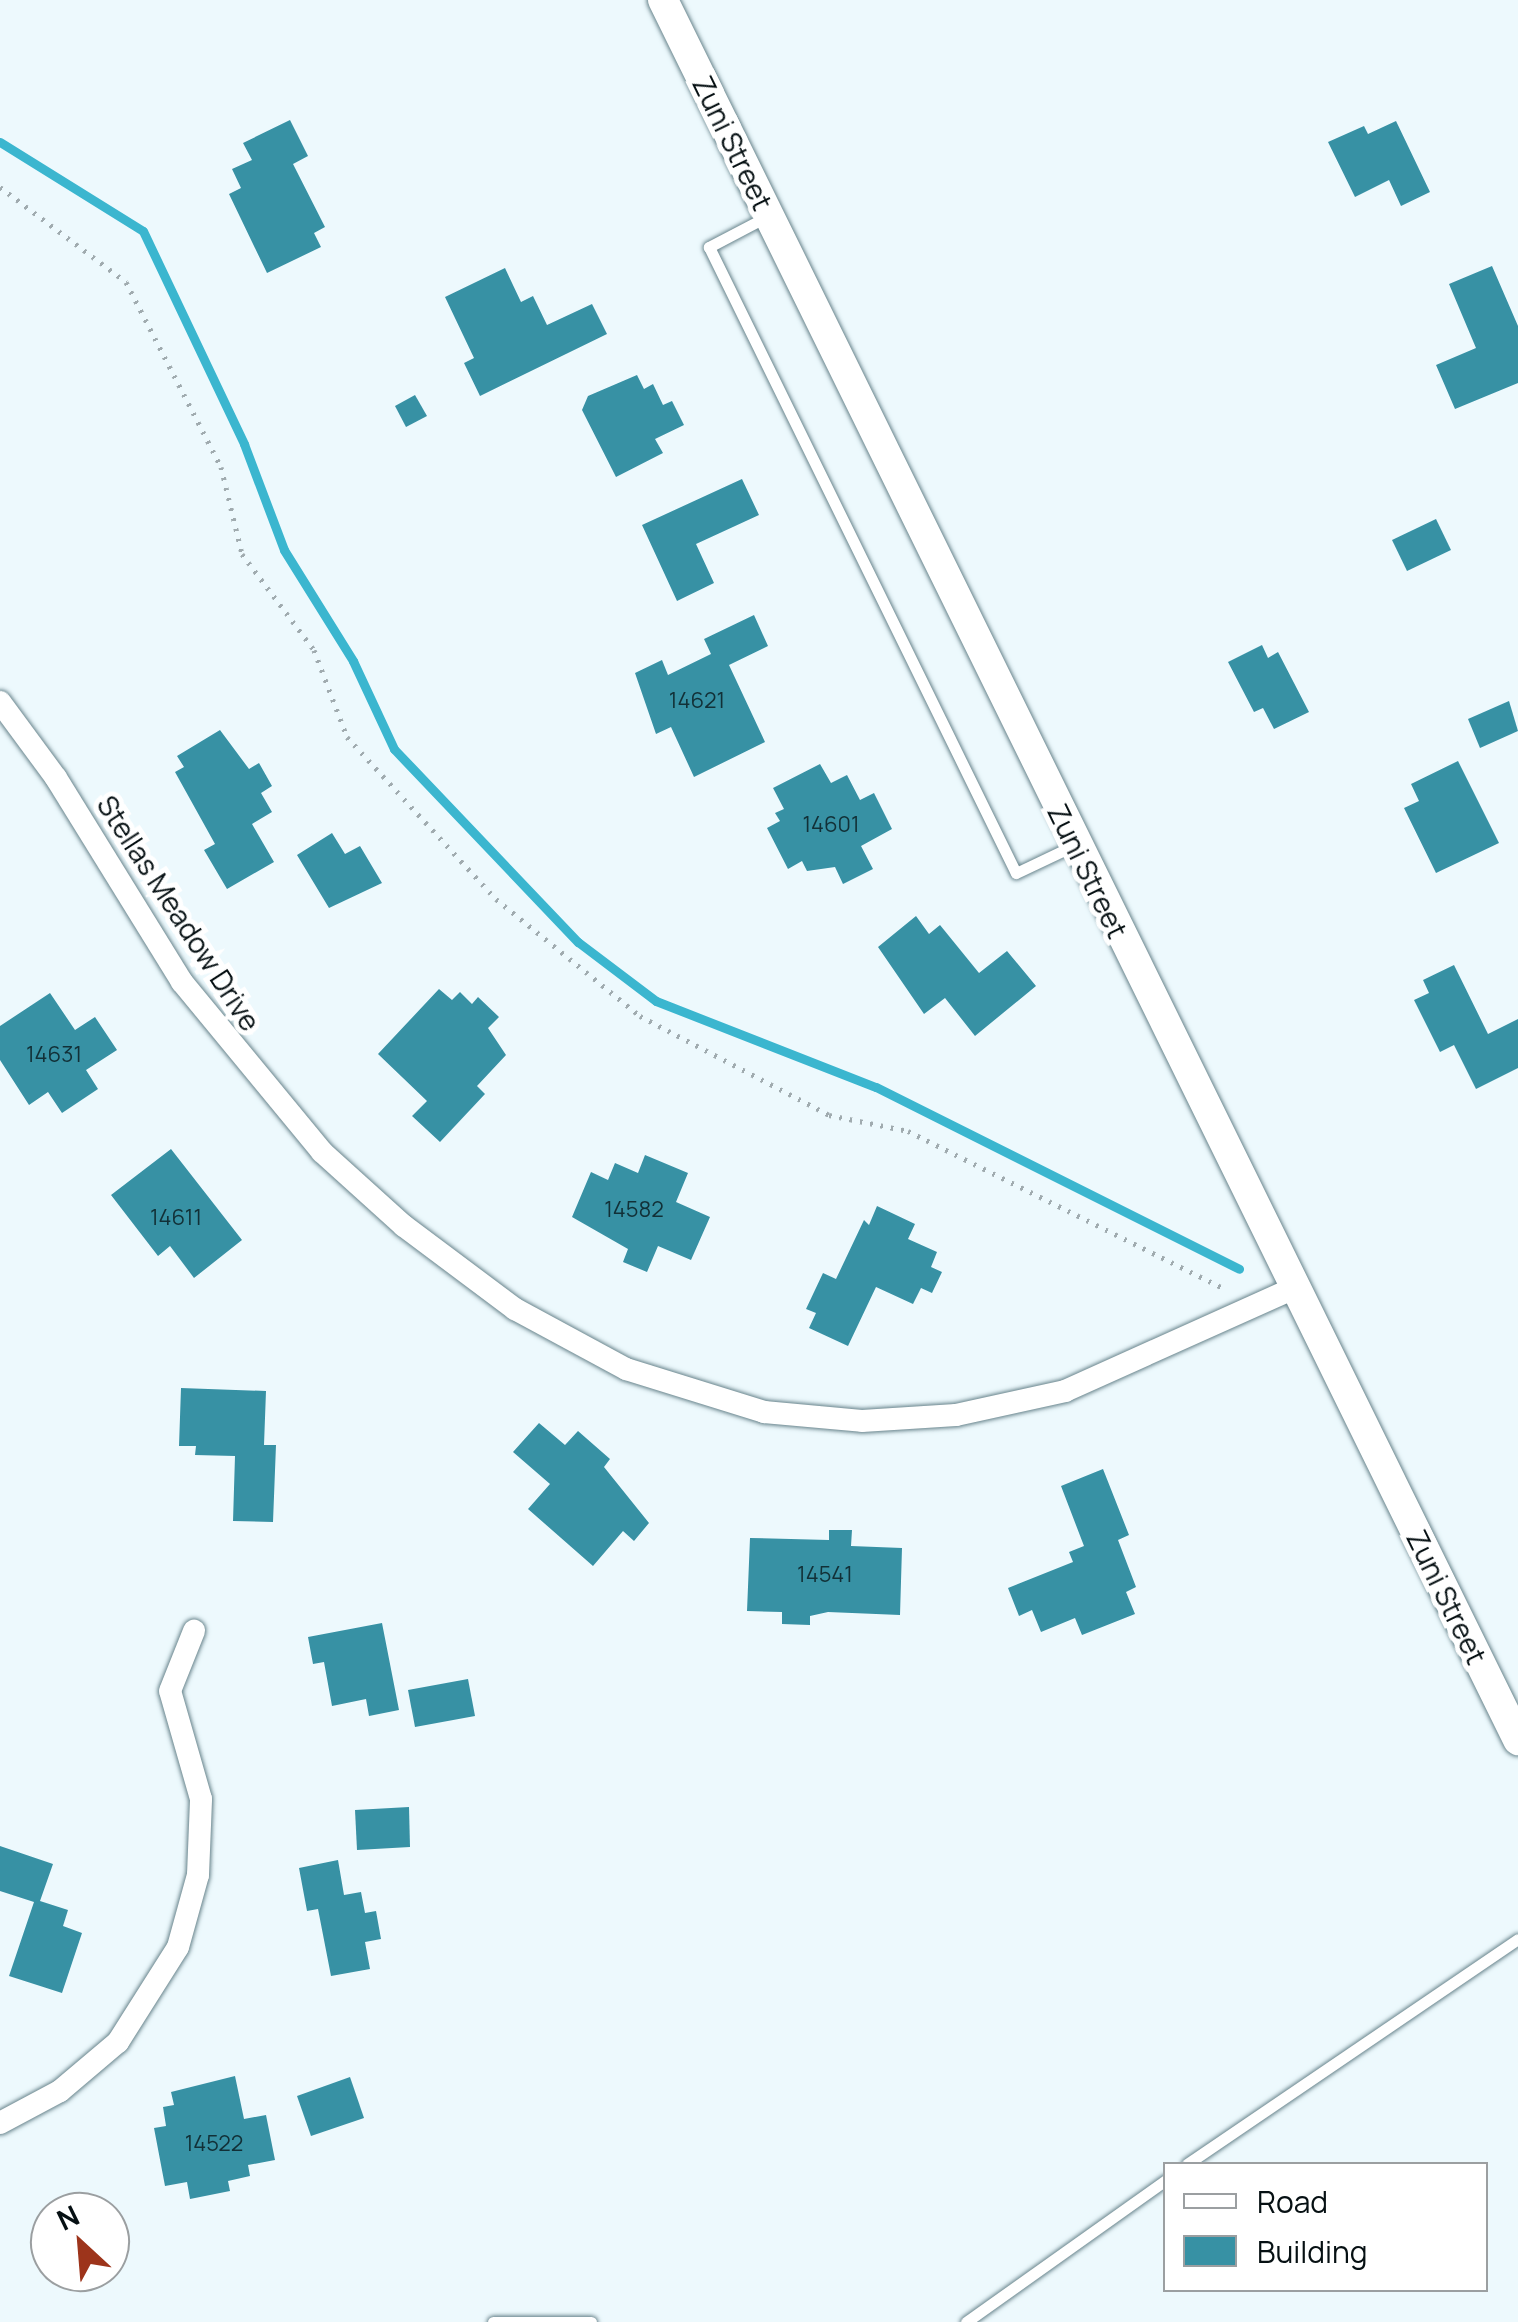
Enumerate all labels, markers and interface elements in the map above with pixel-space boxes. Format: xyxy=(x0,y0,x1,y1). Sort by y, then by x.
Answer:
street label: Zuni Street xyxy=(686,71,780,215)
house number: 14621 xyxy=(669,688,725,714)
street label: Stellas Meadow Drive xyxy=(90,789,268,1037)
street label: Zuni Street xyxy=(1041,799,1135,943)
house number: 14601 xyxy=(802,812,860,838)
house number: 14631 xyxy=(26,1042,82,1068)
house number: 14582 xyxy=(604,1197,664,1223)
house number: 14611 xyxy=(150,1205,202,1231)
street label: Zuni Street xyxy=(1400,1525,1494,1669)
house number: 14541 xyxy=(797,1562,853,1588)
house number: 14522 xyxy=(185,2131,243,2157)
legend xyxy=(1163,2162,1488,2292)
text: Road xyxy=(1257,2181,1328,2222)
north arrow xyxy=(30,2192,130,2292)
text: N xyxy=(50,2195,85,2238)
text: Building xyxy=(1257,2231,1368,2272)

